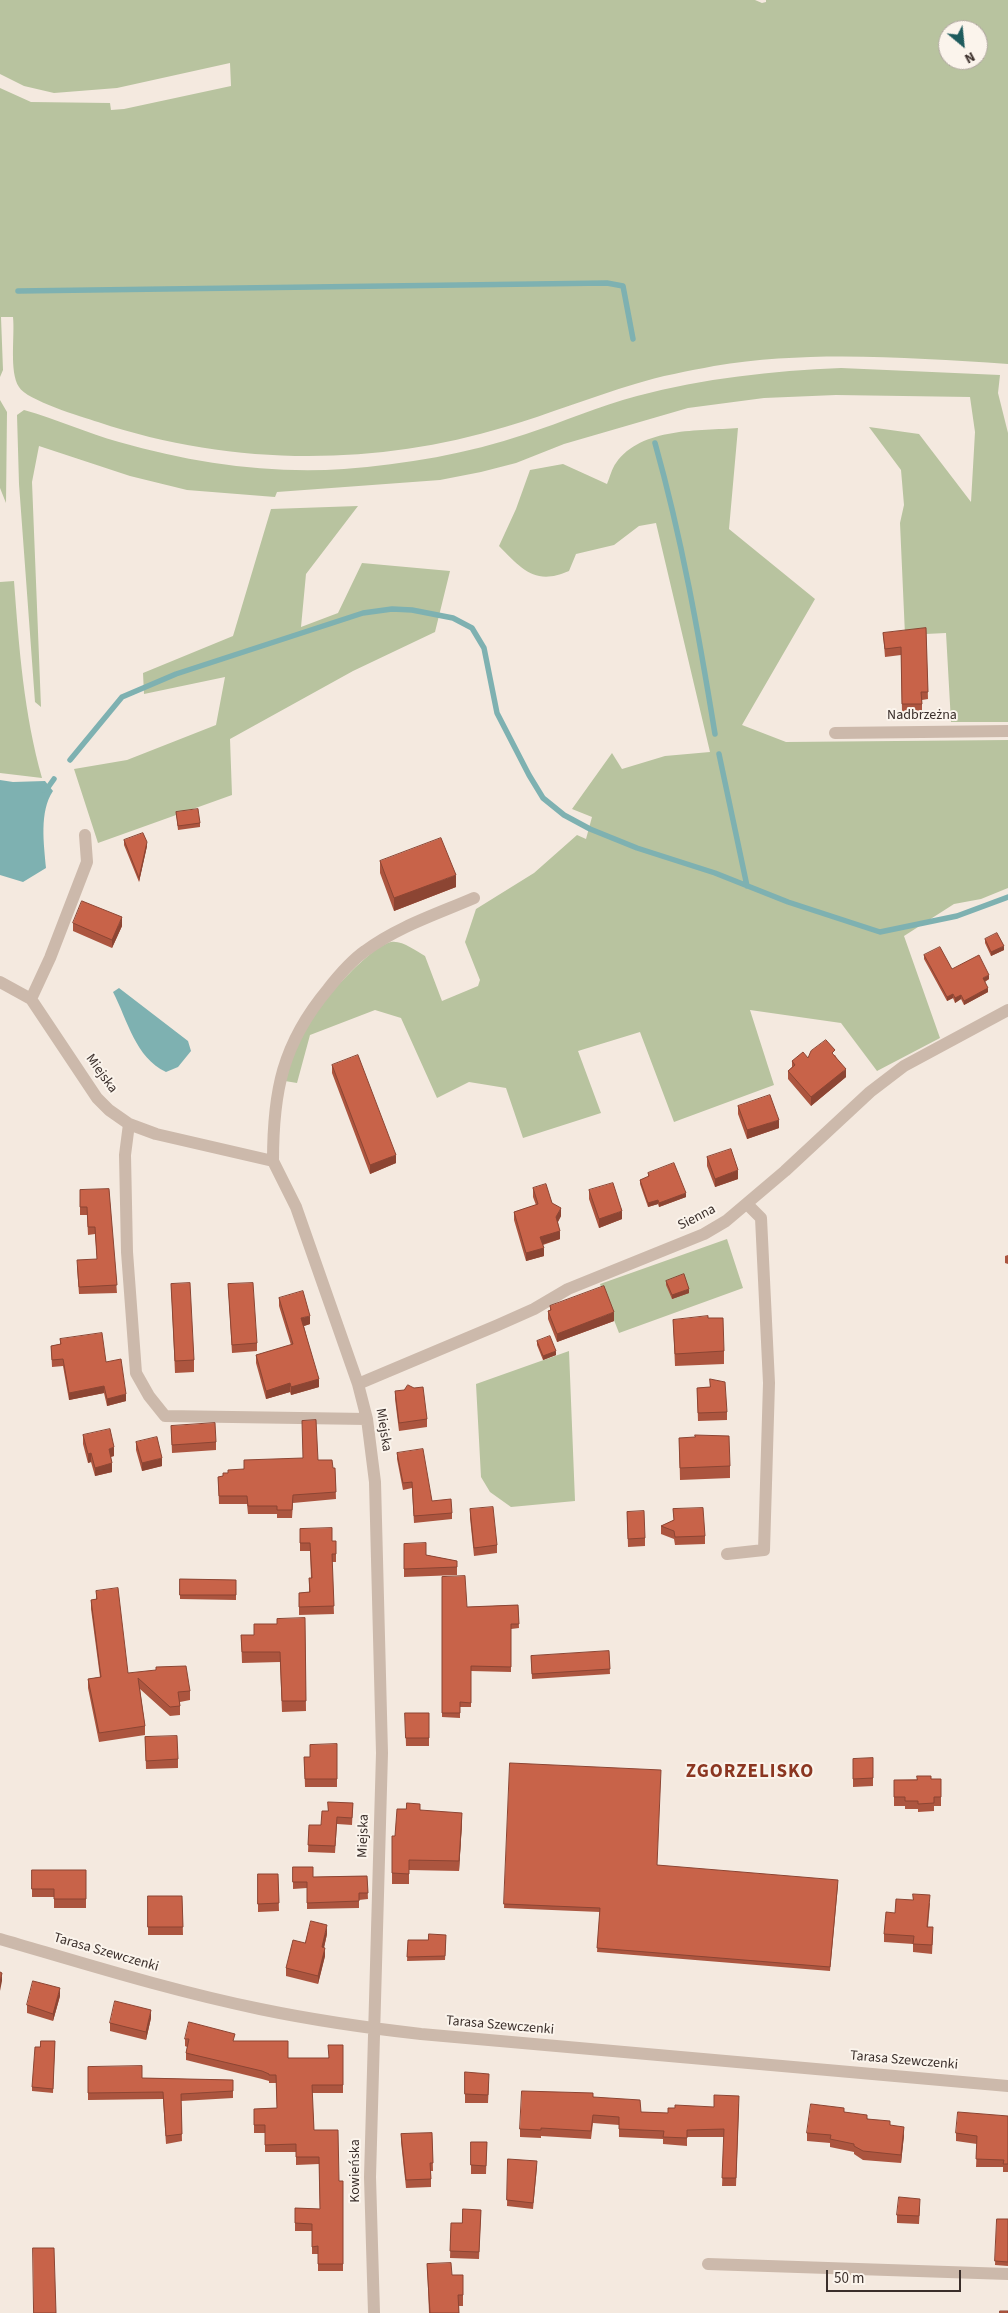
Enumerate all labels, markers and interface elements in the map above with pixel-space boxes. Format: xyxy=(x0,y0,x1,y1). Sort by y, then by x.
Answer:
north arrow xyxy=(938,20,988,70)
text: N xyxy=(961,46,978,68)
street label: Nadbrzeżna xyxy=(887,708,957,724)
street label: Miejska xyxy=(81,1051,121,1097)
street label: Sienna xyxy=(675,1201,719,1235)
street label: Miejska xyxy=(371,1407,395,1453)
district label: ZGORZELISKO xyxy=(684,1762,816,1784)
street label: Miejska xyxy=(355,1814,373,1858)
street label: Tarasa Szewczenki xyxy=(52,1930,160,1976)
street label: Tarasa Szewczenki xyxy=(445,2013,555,2039)
street label: Tarasa Szewczenki xyxy=(849,2048,959,2074)
street label: Kowieńska xyxy=(348,2139,364,2203)
scale bar xyxy=(828,2260,963,2292)
text: 50 m xyxy=(834,2268,864,2289)

